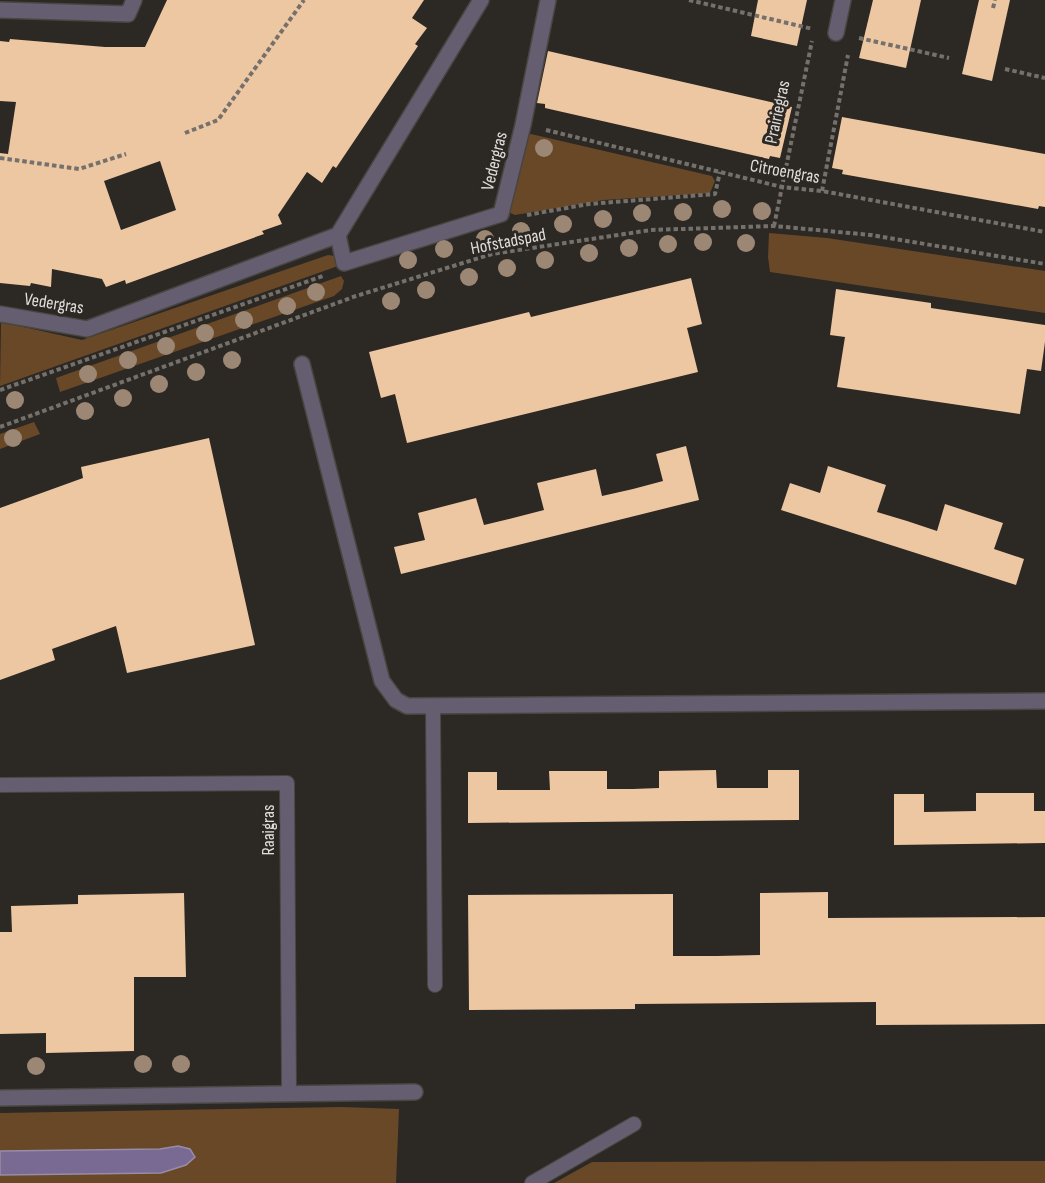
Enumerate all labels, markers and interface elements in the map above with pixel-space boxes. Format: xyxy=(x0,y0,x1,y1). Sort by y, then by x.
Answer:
street label: Prairiegras xyxy=(761,79,794,146)
street label: Vedergras xyxy=(477,130,512,193)
street label: Citroengras xyxy=(748,155,821,188)
street label: Hofstadspad xyxy=(469,224,548,259)
street label: Vedergras xyxy=(23,288,85,319)
street label: Raaigras xyxy=(258,805,279,855)

